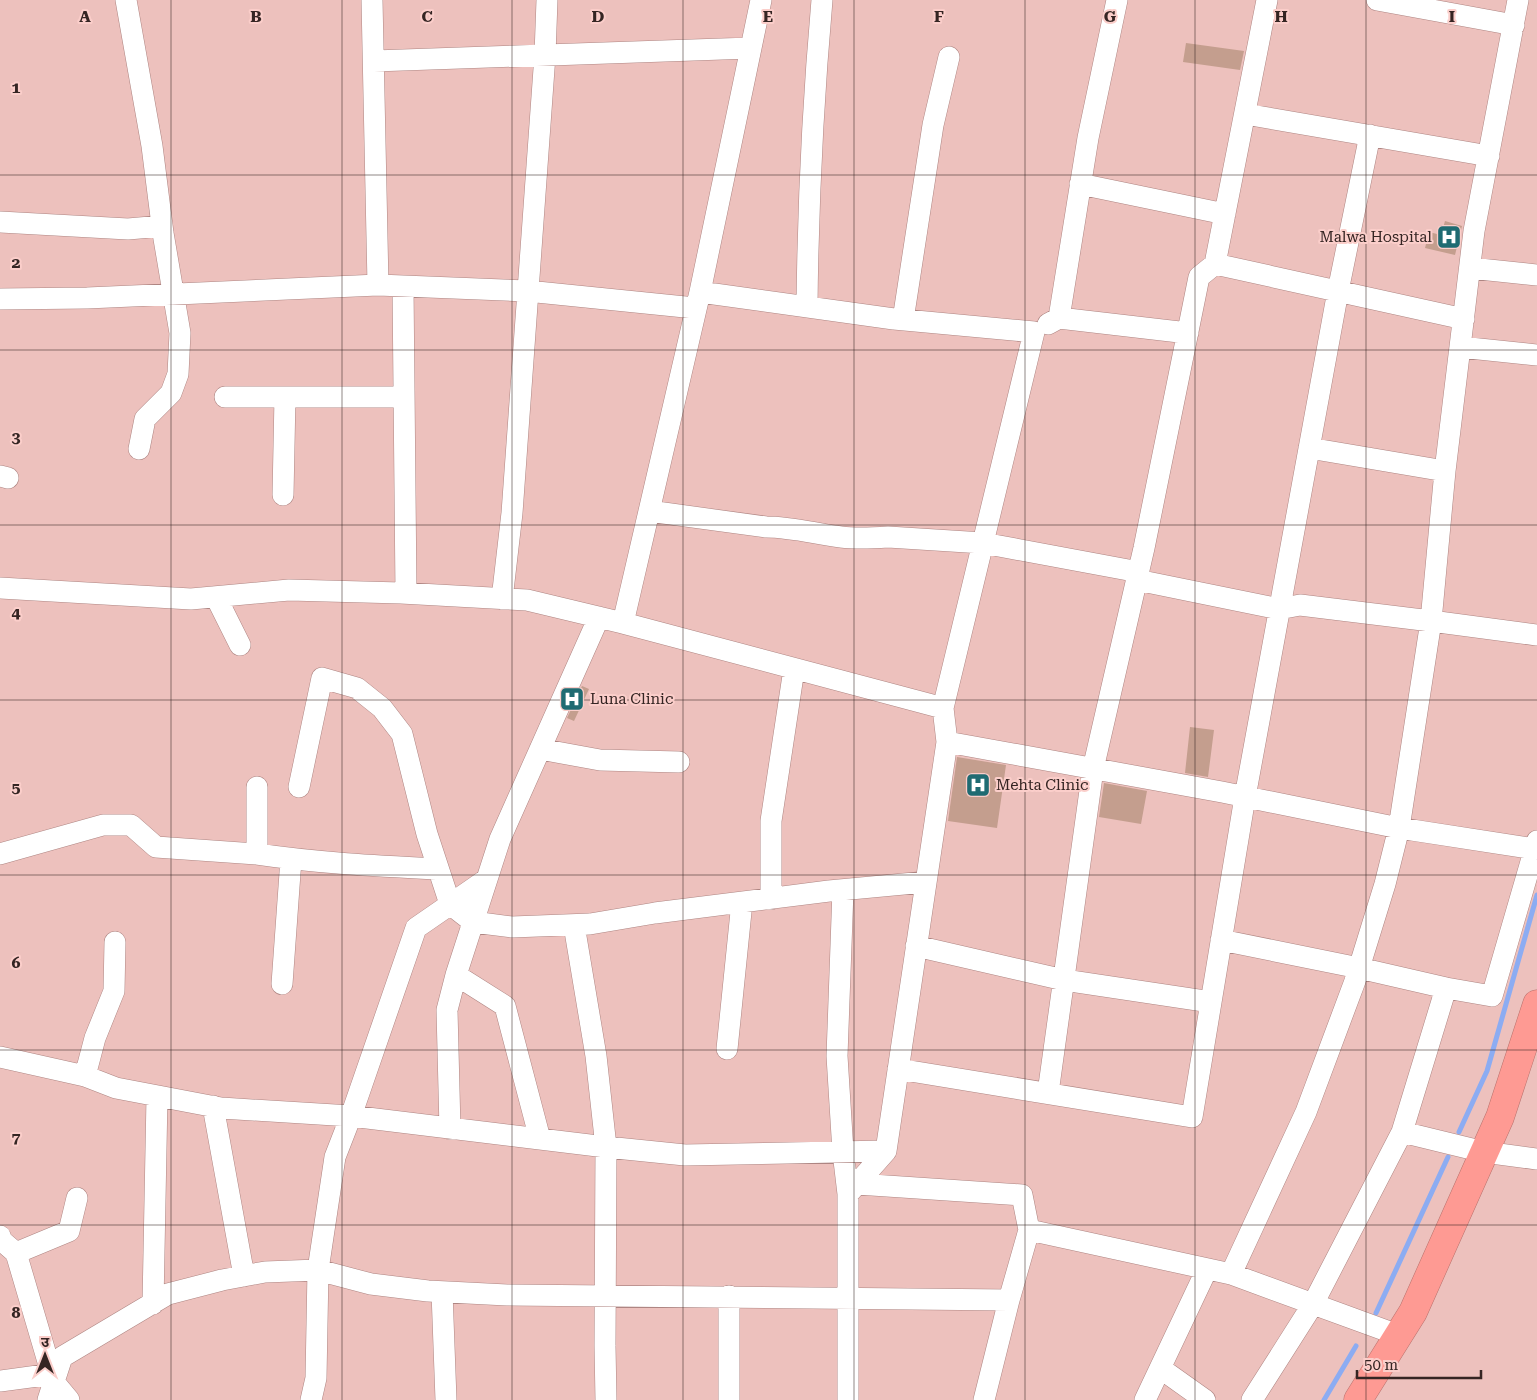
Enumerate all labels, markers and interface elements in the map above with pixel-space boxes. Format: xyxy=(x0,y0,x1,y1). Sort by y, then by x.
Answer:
text: A xyxy=(79,7,91,26)
text: B xyxy=(250,7,262,26)
text: C xyxy=(421,7,433,26)
text: D xyxy=(592,7,605,26)
text: E xyxy=(763,7,773,26)
text: F xyxy=(934,7,944,26)
text: G xyxy=(1104,7,1117,26)
text: H xyxy=(1274,7,1288,26)
text: I xyxy=(1449,7,1455,26)
text: 1 xyxy=(12,78,21,97)
hospital icon: Malwa Hospital xyxy=(1436,224,1462,250)
place label: Malwa Hospital xyxy=(1319,228,1432,246)
text: 2 xyxy=(12,253,21,272)
text: 3 xyxy=(12,428,21,447)
text: 4 xyxy=(12,603,21,622)
hospital icon: Luna Clinic xyxy=(559,686,585,712)
place label: Luna Clinic xyxy=(590,690,673,708)
hospital icon: Mehta Clinic xyxy=(965,772,991,798)
place label: Mehta Clinic xyxy=(996,776,1088,794)
text: 5 xyxy=(12,778,21,797)
text: 6 xyxy=(12,953,21,972)
text: 7 xyxy=(12,1128,21,1147)
text: 8 xyxy=(12,1303,21,1322)
north arrow xyxy=(20,1330,70,1380)
text: उ xyxy=(41,1334,50,1350)
scale bar xyxy=(1357,1348,1481,1380)
text: 50 m xyxy=(1364,1356,1399,1374)

